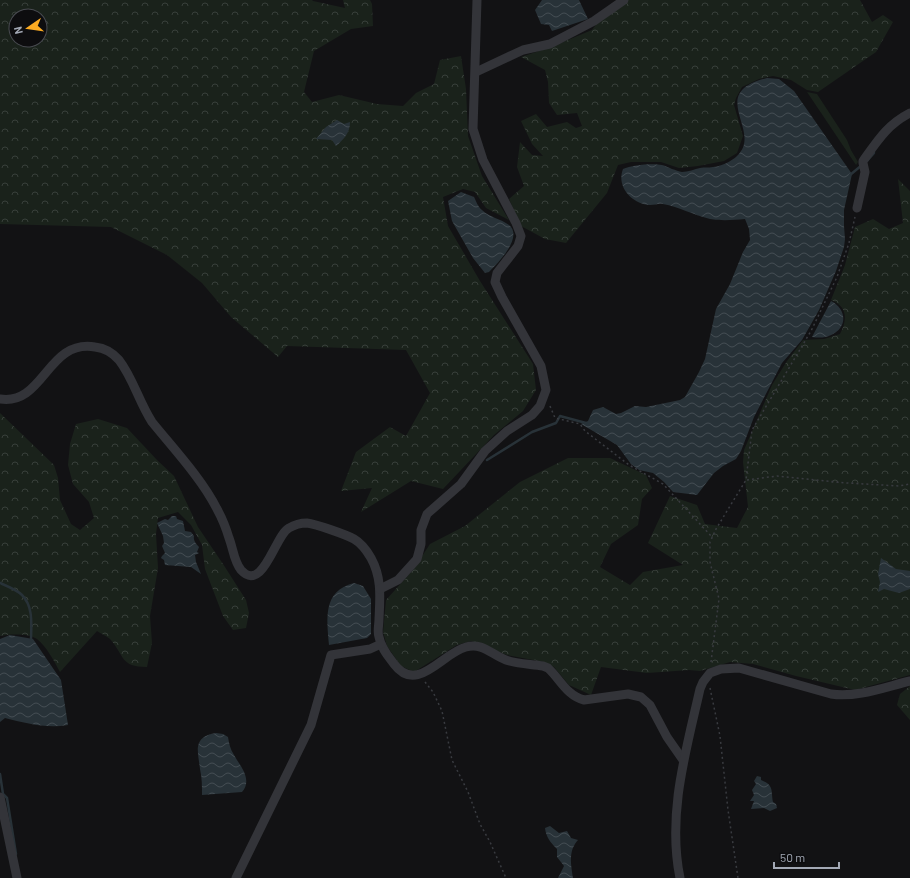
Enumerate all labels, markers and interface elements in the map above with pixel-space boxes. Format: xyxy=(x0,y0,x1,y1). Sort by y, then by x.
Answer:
north arrow xyxy=(8,8,48,48)
text: N xyxy=(11,25,25,35)
scale bar xyxy=(774,844,839,870)
text: 50 m xyxy=(780,850,805,864)

